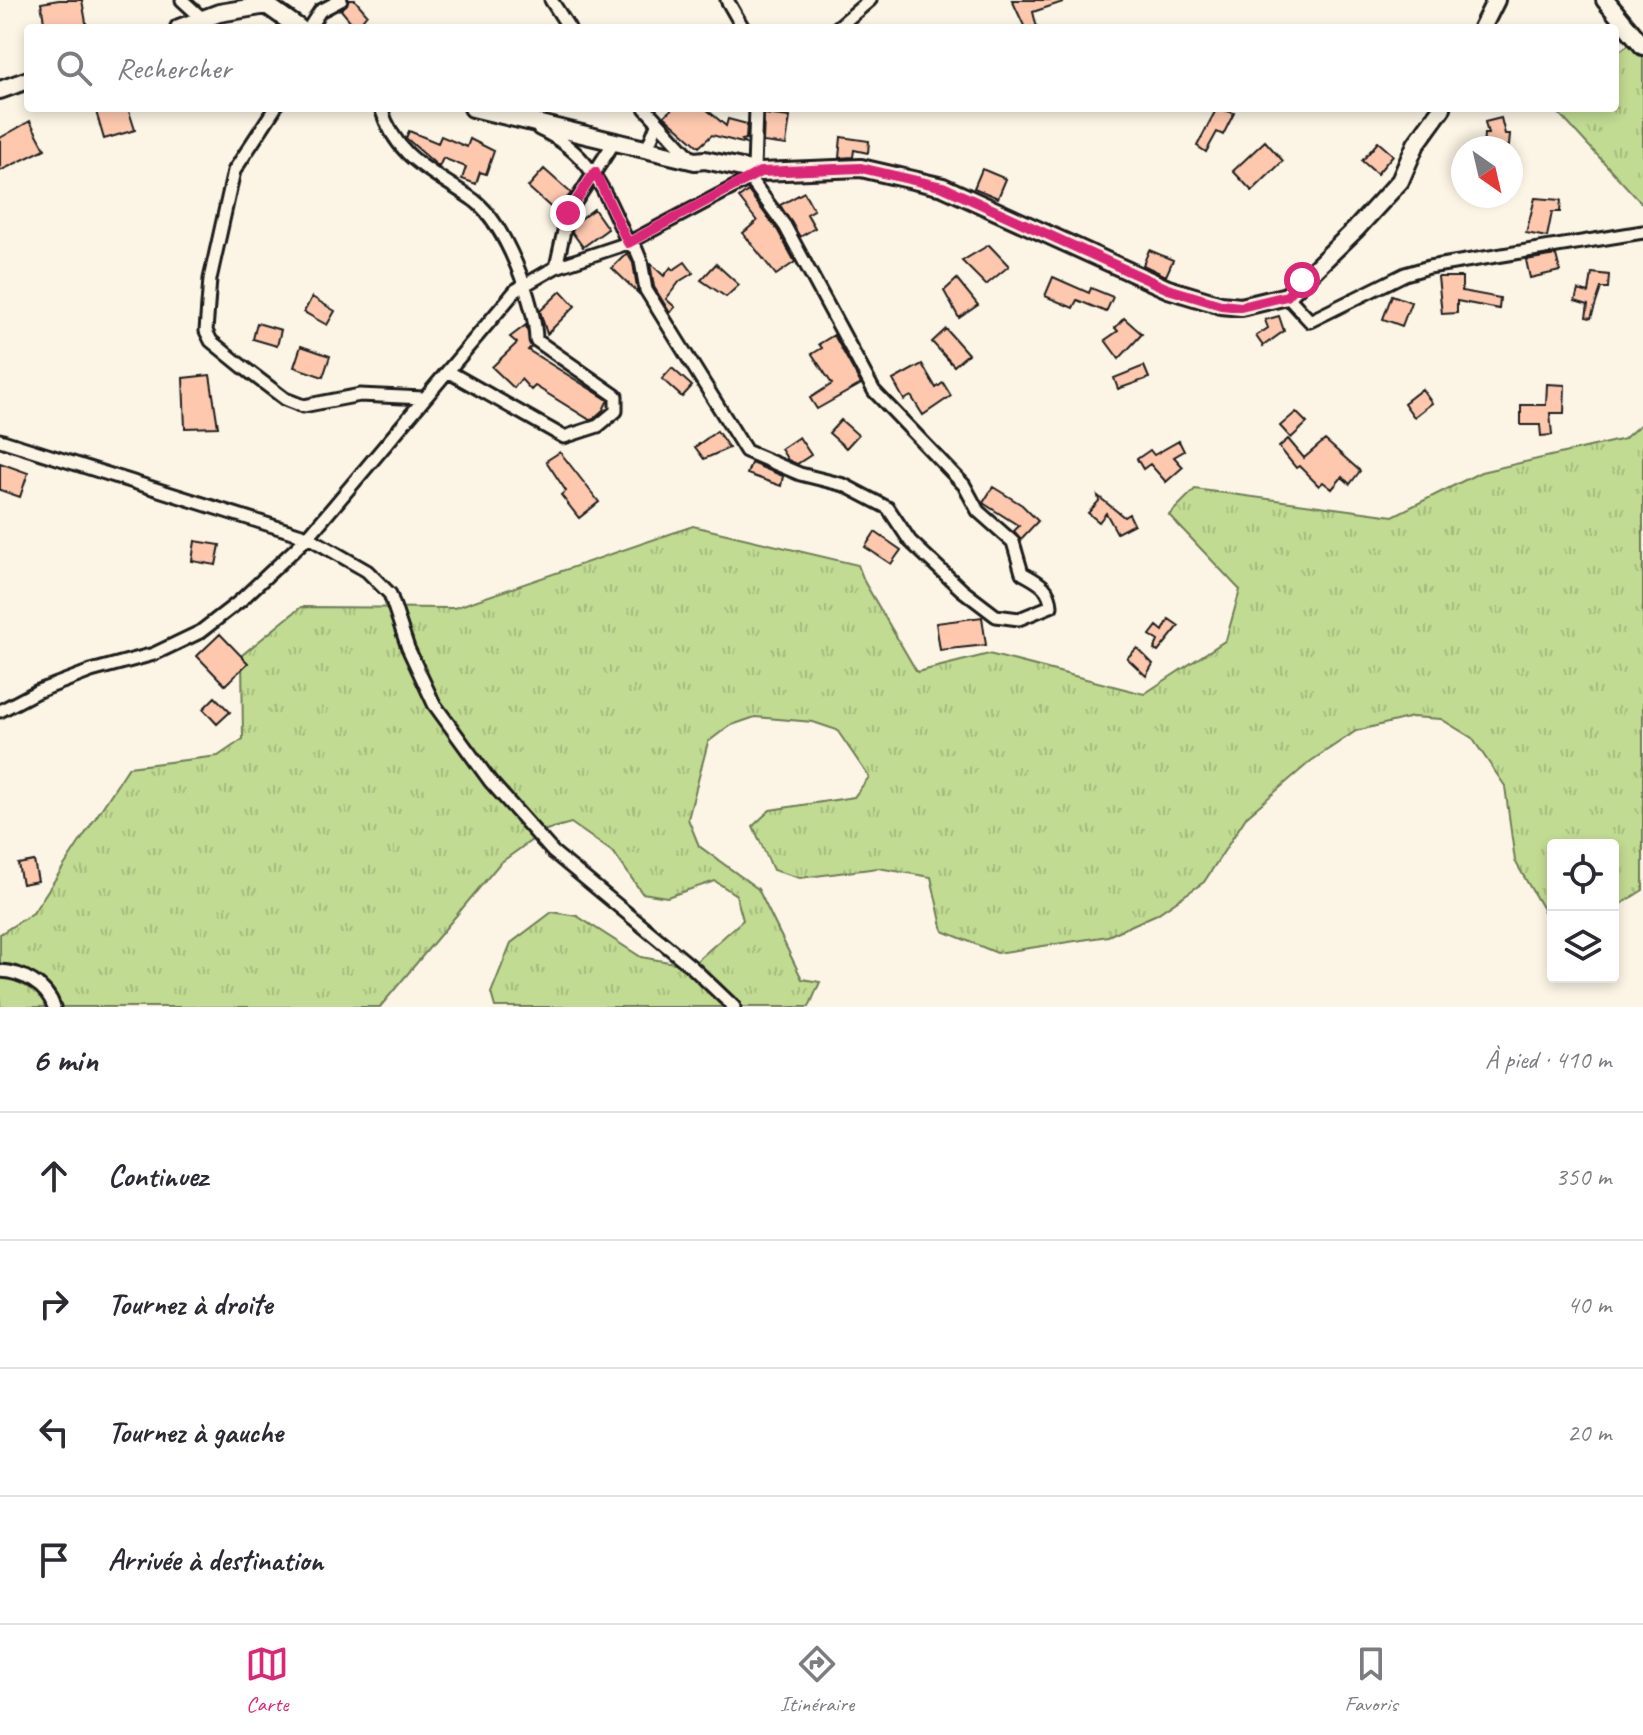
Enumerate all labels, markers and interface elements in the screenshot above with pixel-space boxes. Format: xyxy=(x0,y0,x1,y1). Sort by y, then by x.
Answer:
search box xyxy=(24,24,1619,112)
icon: search xyxy=(52,46,96,90)
text: Rechercher xyxy=(116,49,231,87)
north arrow xyxy=(1451,136,1523,208)
route end xyxy=(550,195,586,231)
route start xyxy=(1284,262,1320,298)
map controls xyxy=(1547,839,1619,983)
button: locate xyxy=(1547,839,1619,911)
button: layers xyxy=(1547,911,1619,983)
text: 6 min xyxy=(32,1038,98,1081)
text: À pied · 410 m xyxy=(1485,1043,1611,1076)
icon: ahead xyxy=(32,1154,76,1198)
text: Continuez xyxy=(108,1157,207,1195)
text: 350 m xyxy=(1555,1160,1611,1193)
icon: right xyxy=(32,1282,76,1326)
text: Tournez à droite xyxy=(108,1285,272,1323)
text: 40 m xyxy=(1567,1288,1611,1321)
icon: left xyxy=(32,1410,76,1454)
text: Tournez à gauche xyxy=(108,1413,283,1451)
text: 20 m xyxy=(1567,1416,1611,1449)
icon: arrive xyxy=(32,1538,76,1582)
text: Arrivée à destination xyxy=(108,1541,323,1579)
tab: Carte xyxy=(245,1642,289,1718)
tab: Itinéraire xyxy=(780,1642,854,1718)
tab: Favoris xyxy=(1345,1642,1398,1718)

